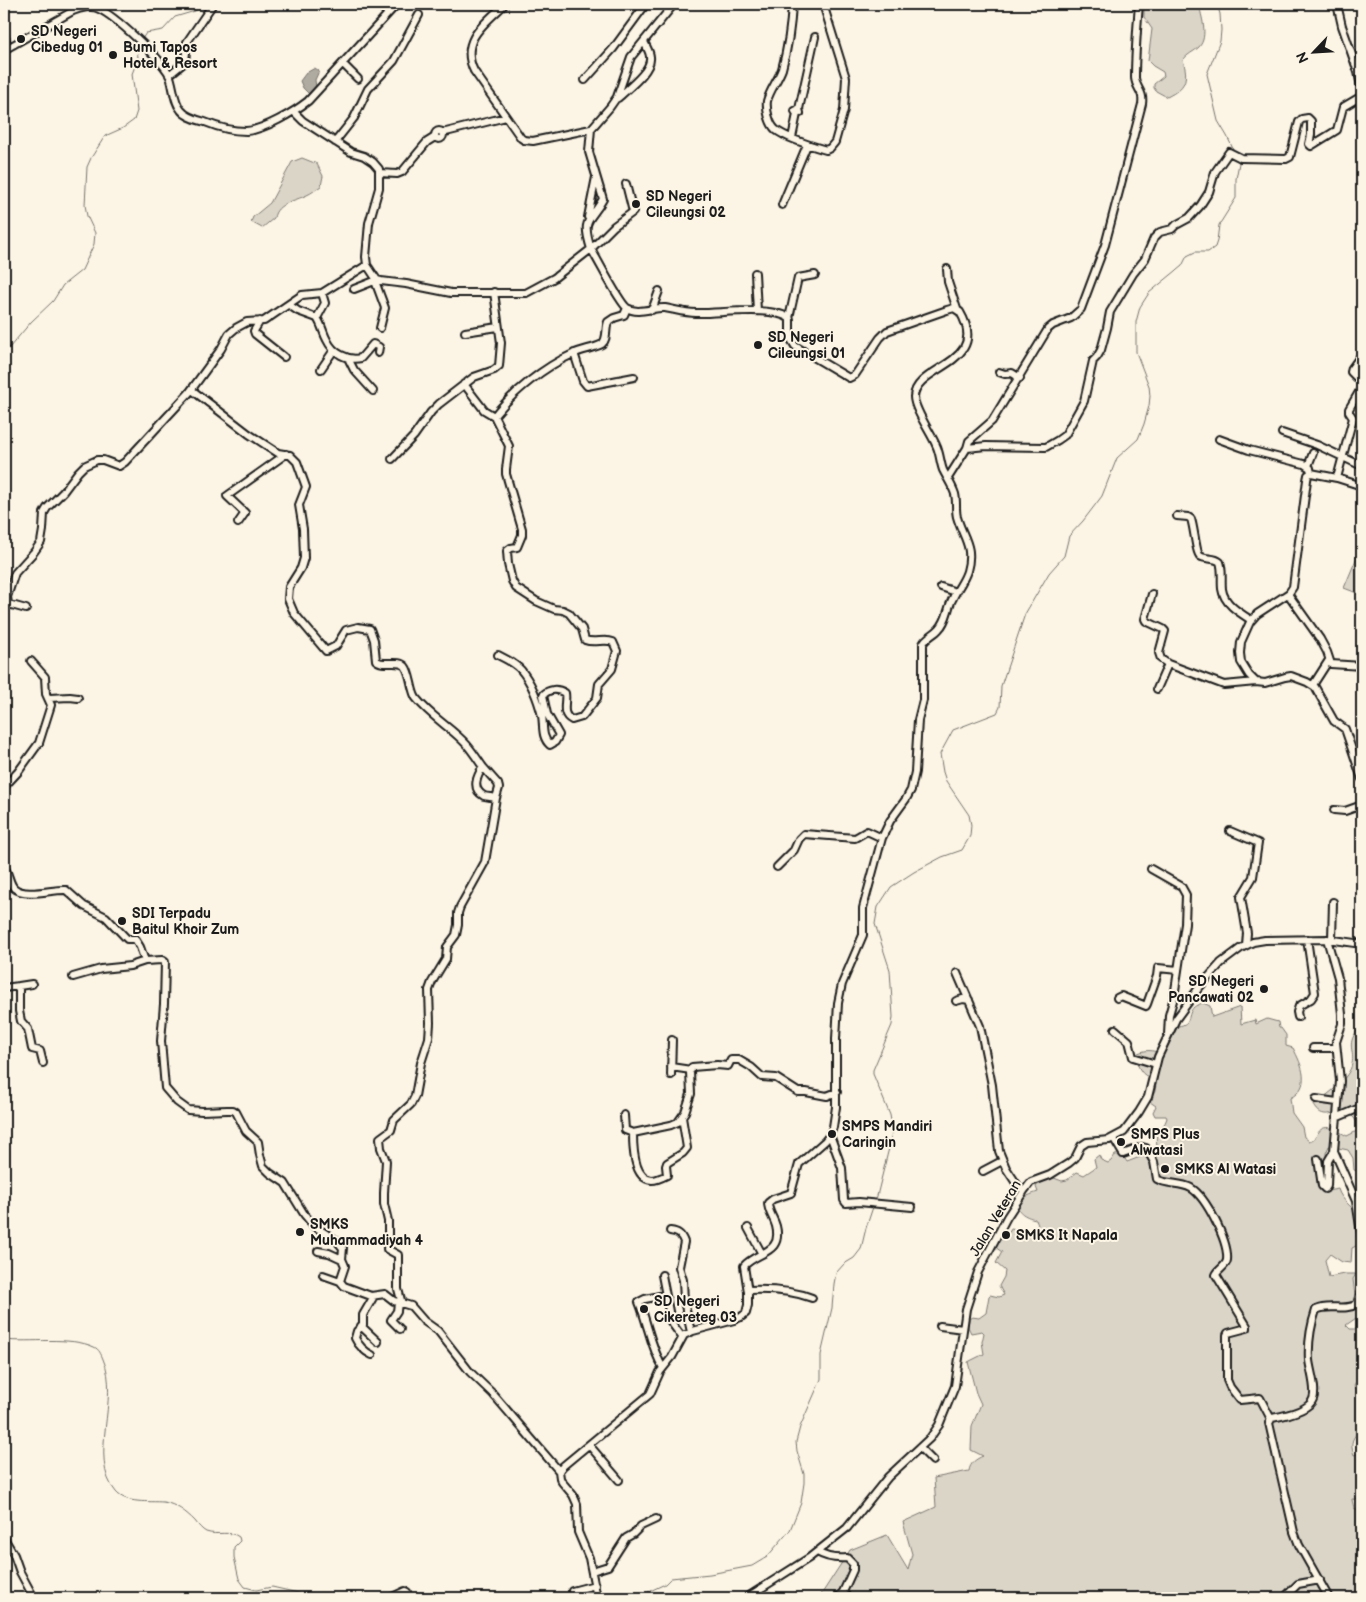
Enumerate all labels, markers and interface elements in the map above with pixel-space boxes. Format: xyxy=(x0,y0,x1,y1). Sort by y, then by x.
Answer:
place label: SD Negeri Cibedug 01 xyxy=(31,23,103,56)
north arrow xyxy=(1288,28,1338,78)
marker: SD Negeri Cibedug 01 xyxy=(15,33,27,45)
place label: Bumi Tapos Hotel & Resort xyxy=(123,39,218,72)
marker: Bumi Tapos Hotel & Resort xyxy=(107,49,119,61)
text: N xyxy=(1293,49,1313,66)
place label: SD Negeri Cileungsi 02 xyxy=(646,188,726,221)
marker: SD Negeri Cileungsi 02 xyxy=(630,198,642,210)
place label: SD Negeri Cileungsi 01 xyxy=(768,329,845,362)
marker: SD Negeri Cileungsi 01 xyxy=(752,339,764,351)
place label: SDI Terpadu Baitul Khoir Zum xyxy=(132,905,239,938)
marker: SDI Terpadu Baitul Khoir Zum xyxy=(116,915,128,927)
place label: SD Negeri Pancawati 02 xyxy=(1168,973,1255,1006)
marker: SD Negeri Pancawati 02 xyxy=(1258,983,1270,995)
place label: SMPS Mandiri Caringin xyxy=(842,1118,932,1151)
place label: SMPS Plus Alwatasi xyxy=(1130,1126,1200,1159)
marker: SMPS Mandiri Caringin xyxy=(826,1128,838,1140)
marker: SMPS Plus Alwatasi xyxy=(1115,1136,1127,1148)
place label: SMKS Al Watasi xyxy=(1175,1161,1276,1178)
marker: SMKS Al Watasi xyxy=(1159,1163,1171,1175)
street label: Jalan Veteran xyxy=(966,1177,1025,1259)
place label: SMKS Muhammadiyah 4 xyxy=(310,1216,424,1249)
marker: SMKS Muhammadiyah 4 xyxy=(294,1226,306,1238)
place label: SMKS It Napala xyxy=(1016,1227,1118,1244)
marker: SMKS It Napala xyxy=(1000,1229,1012,1241)
place label: SD Negeri Cikereteg 03 xyxy=(654,1293,737,1326)
marker: SD Negeri Cikereteg 03 xyxy=(638,1303,650,1315)

